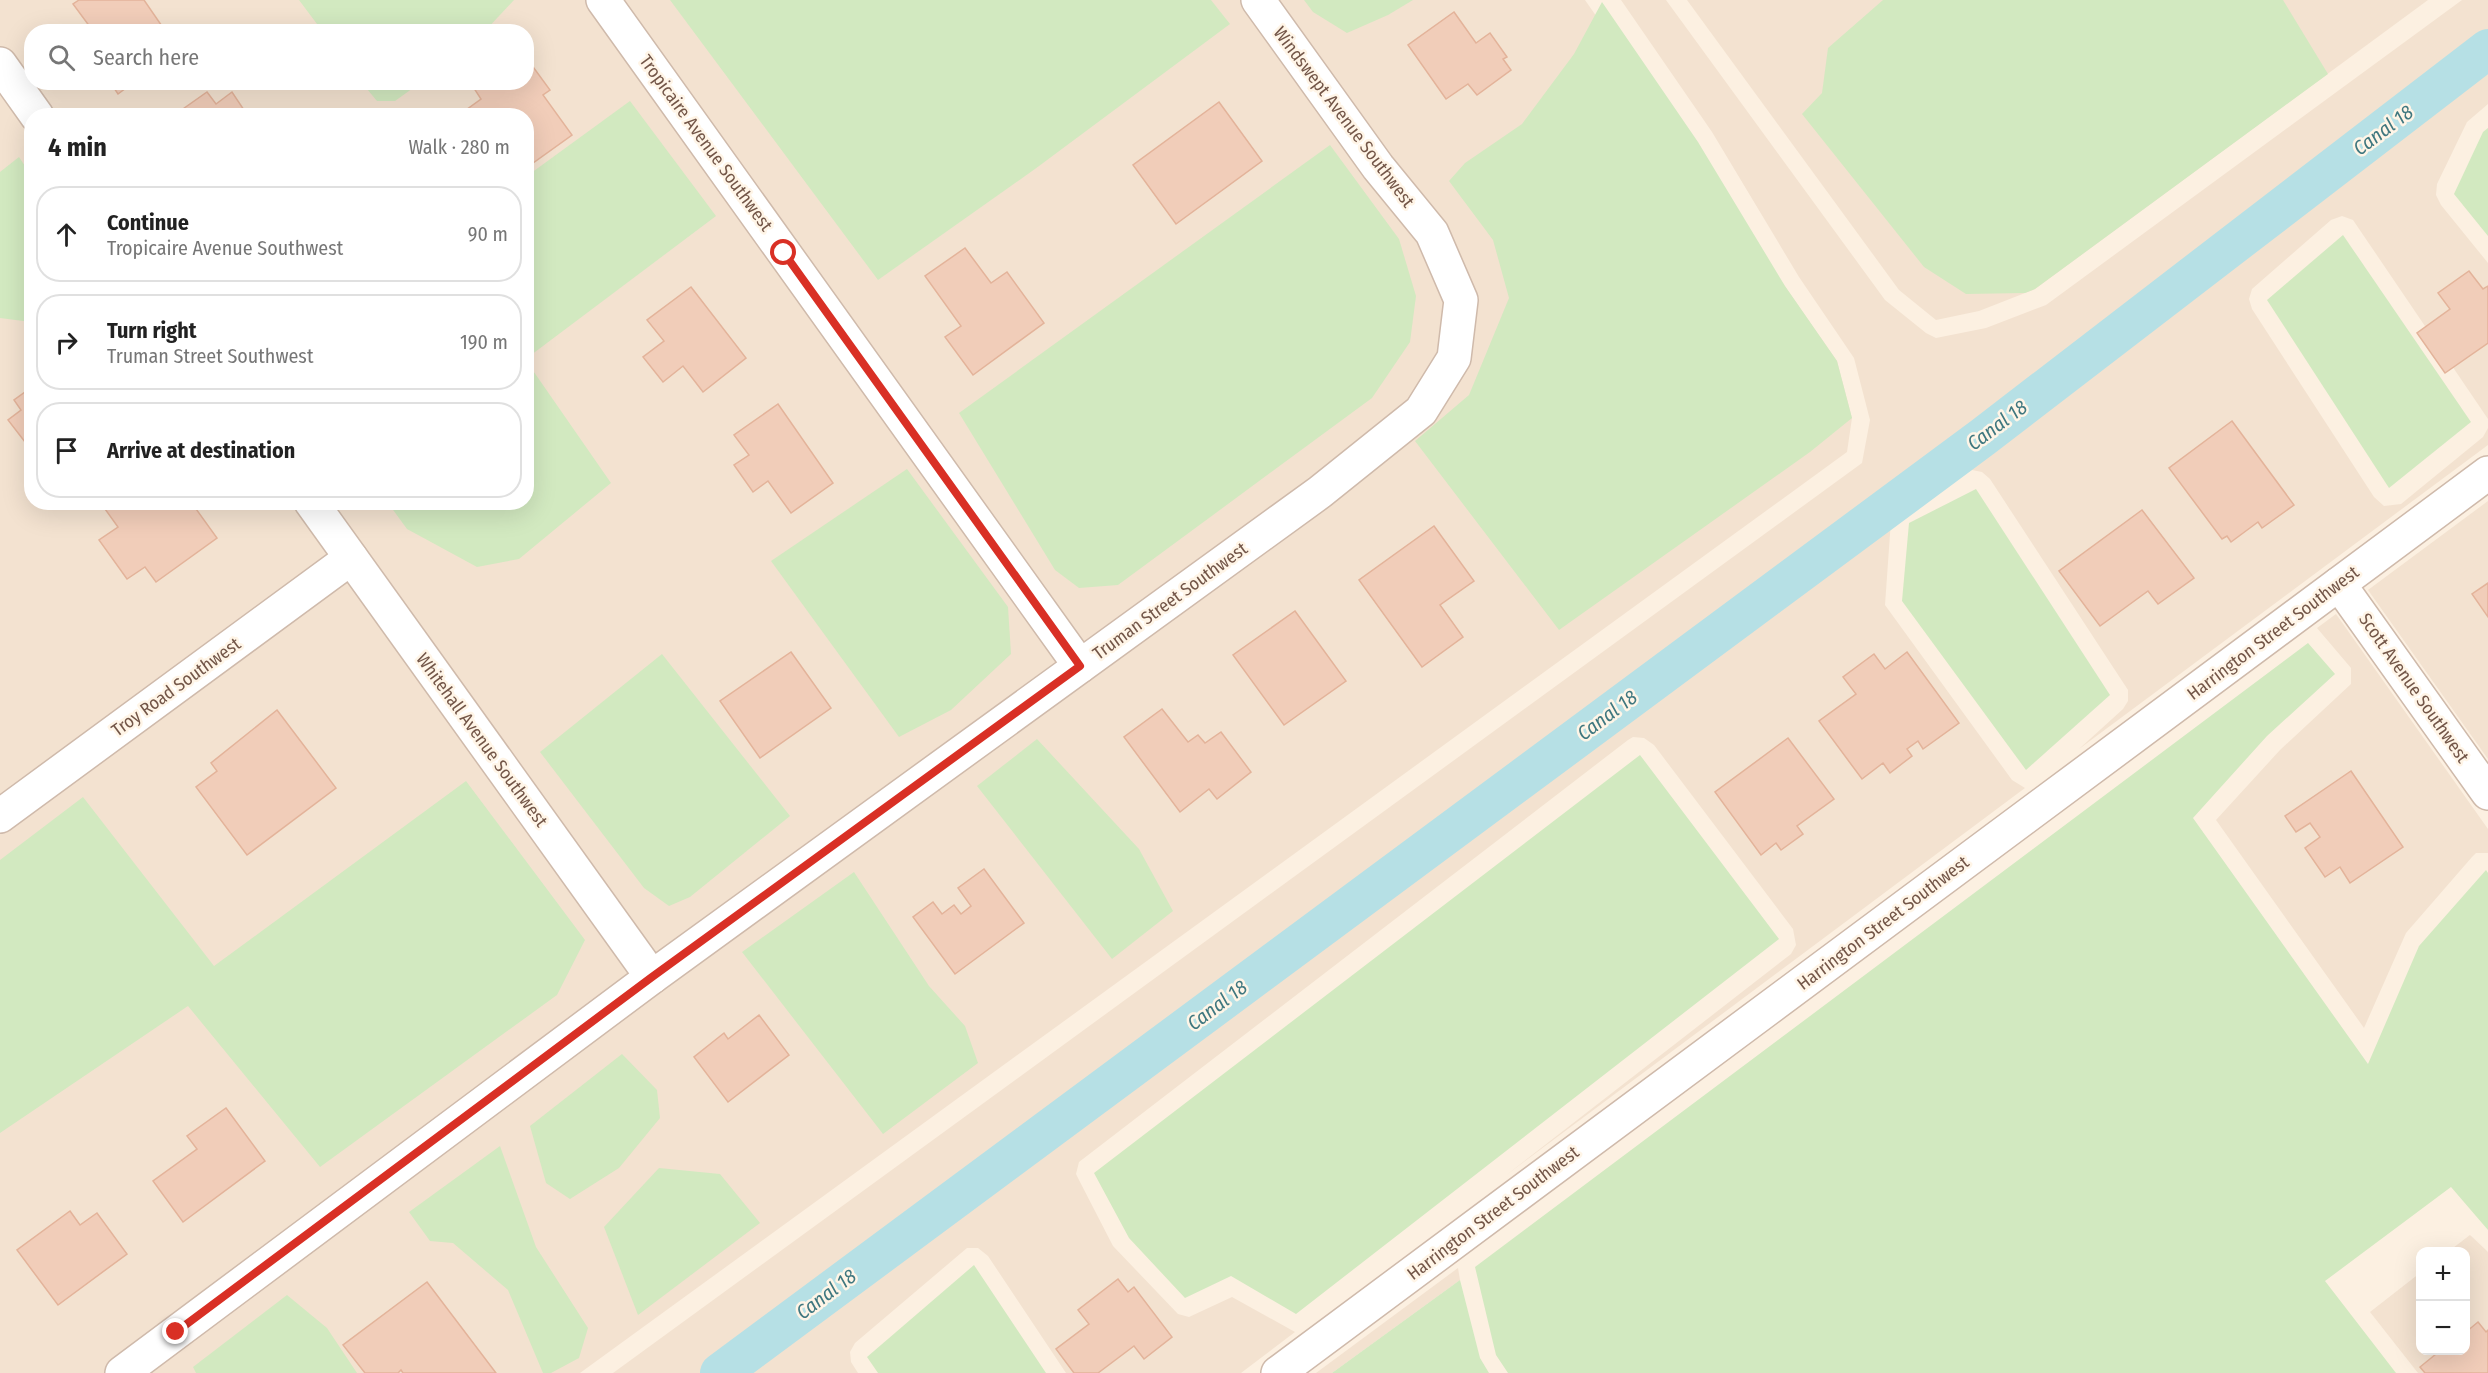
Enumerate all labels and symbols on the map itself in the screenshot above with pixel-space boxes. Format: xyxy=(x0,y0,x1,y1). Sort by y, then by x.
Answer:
street label: Windswept Avenue Southwest xyxy=(1269,22,1419,212)
street label: Tropicaire Avenue Southwest xyxy=(635,51,777,236)
water label: Canal 18 xyxy=(2348,100,2418,160)
route start xyxy=(770,239,796,265)
water label: Canal 18 xyxy=(1962,395,2032,455)
street label: Truman Street Southwest xyxy=(1088,537,1252,665)
street label: Harrington Street Southwest xyxy=(2183,561,2363,705)
street label: Scott Avenue Southwest xyxy=(2354,609,2474,767)
street label: Troy Road Southwest xyxy=(107,633,245,741)
street label: Whitehall Avenue Southwest xyxy=(411,649,553,831)
water label: Canal 18 xyxy=(1572,685,1642,745)
street label: Harrington Street Southwest xyxy=(1793,851,1973,995)
water label: Canal 18 xyxy=(1182,975,1252,1035)
street label: Harrington Street Southwest xyxy=(1403,1141,1583,1285)
water label: Canal 18 xyxy=(791,1264,861,1324)
route end xyxy=(162,1318,188,1344)

